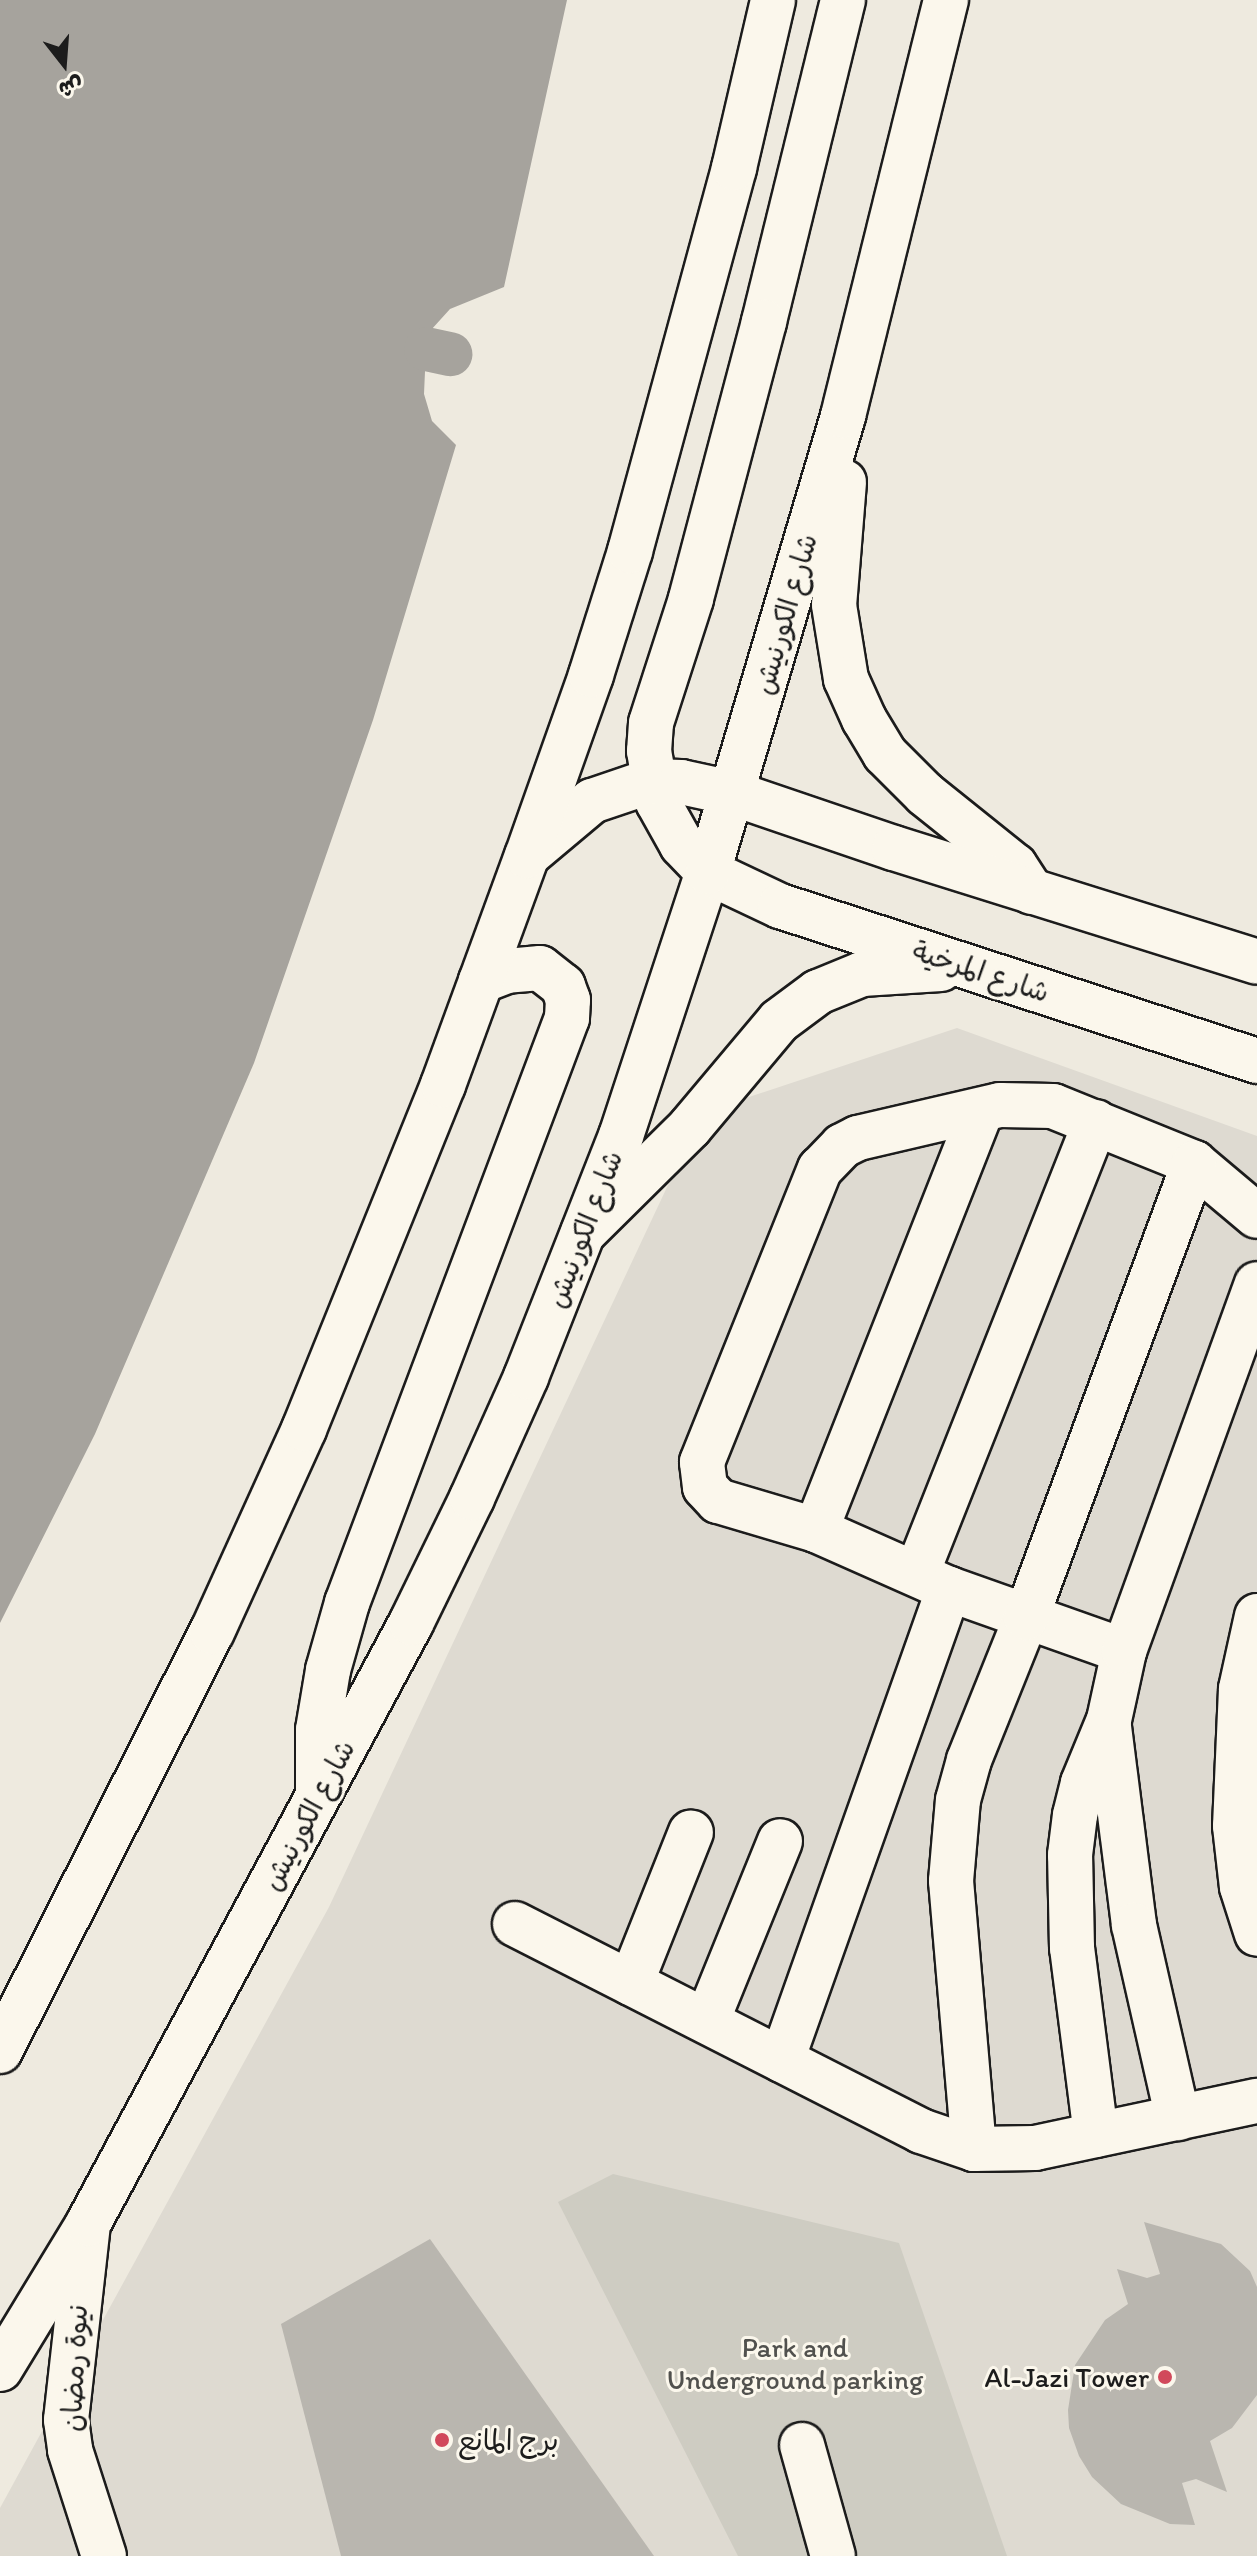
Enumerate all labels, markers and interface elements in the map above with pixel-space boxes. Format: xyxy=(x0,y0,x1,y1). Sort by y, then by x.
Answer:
north arrow xyxy=(24,24,104,104)
text: ش xyxy=(56,71,87,104)
street label: شارع الكورنيش xyxy=(746,530,824,698)
street label: شارع المرخية xyxy=(908,933,1054,1009)
street label: شارع الكورنيش xyxy=(539,1146,629,1312)
street label: شارع الكورنيش xyxy=(254,1734,362,1896)
street label: نيوة رمضان xyxy=(54,2304,94,2432)
park label: Park and Underground parking xyxy=(666,2330,924,2396)
place label: Al-Jazi Tower xyxy=(988,2360,1149,2394)
marker: Al-Jazi Tower xyxy=(1156,2368,1174,2386)
place label: برج المانع xyxy=(458,2423,559,2457)
marker: برج المانع xyxy=(433,2431,451,2449)

